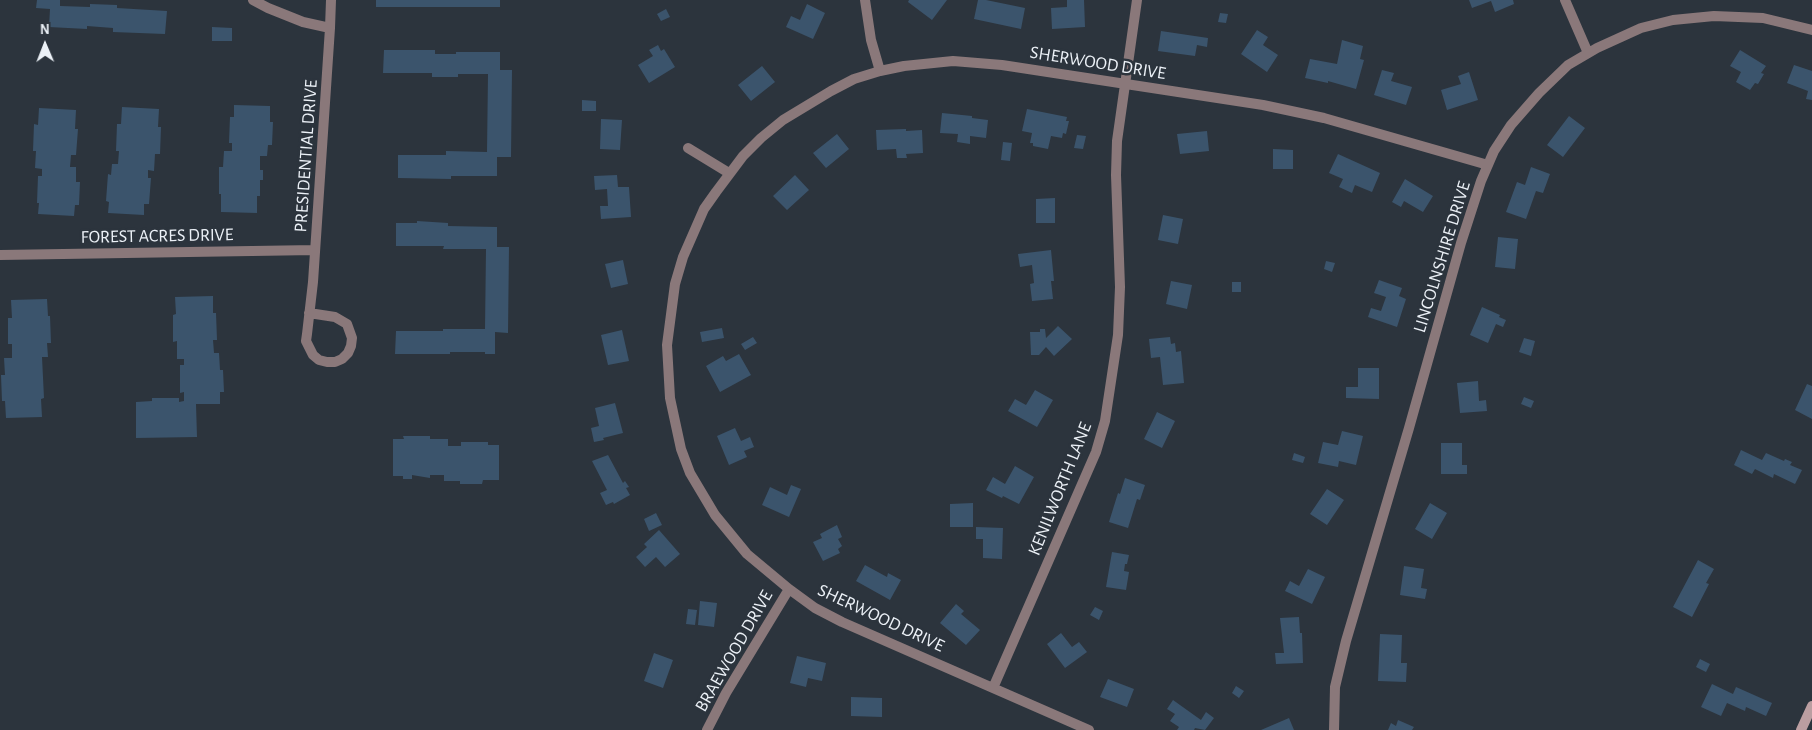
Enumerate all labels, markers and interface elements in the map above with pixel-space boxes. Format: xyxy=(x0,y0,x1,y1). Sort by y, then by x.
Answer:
north arrow xyxy=(20,20,70,70)
text: N xyxy=(40,23,50,37)
street label: SHERWOOD DRIVE xyxy=(1029,42,1167,84)
street label: PRESIDENTIAL DRIVE xyxy=(290,79,322,233)
street label: LINCOLNSHIRE DRIVE xyxy=(1409,179,1475,335)
street label: FOREST ACRES DRIVE xyxy=(81,224,233,248)
street label: KENILWORTH LANE xyxy=(1023,419,1097,559)
street label: SHERWOOD DRIVE xyxy=(814,579,948,657)
street label: BRAEWOOD DRIVE xyxy=(690,586,778,716)

